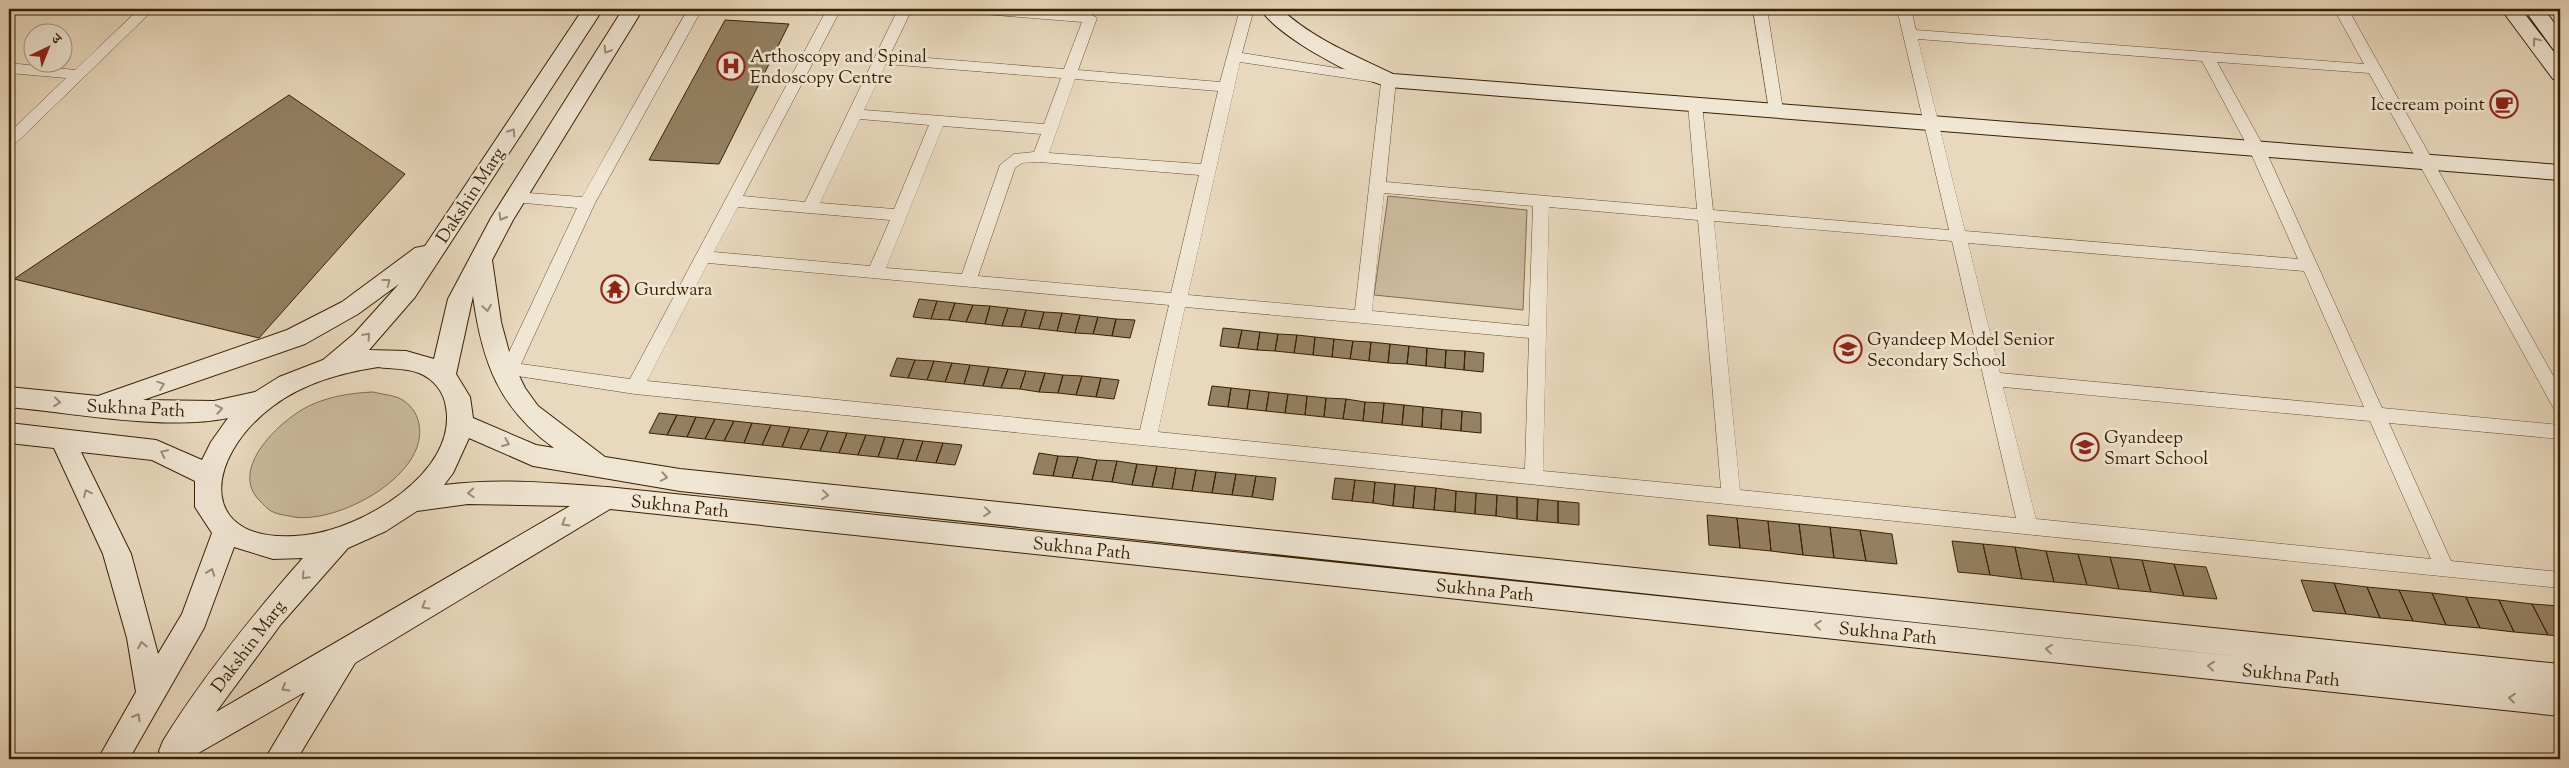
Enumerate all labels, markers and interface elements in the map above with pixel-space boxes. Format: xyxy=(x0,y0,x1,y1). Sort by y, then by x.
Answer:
north arrow xyxy=(22,22,72,72)
text: उ xyxy=(45,30,66,50)
one-way arrow xyxy=(2533,37,2542,47)
one-way arrow xyxy=(604,45,614,54)
place label: Arthoscopy and Spinal Endoscopy Centre xyxy=(750,45,927,92)
hospital icon: Arthoscopy and Spinal Endoscopy Centre xyxy=(716,51,746,81)
cafe icon: Icecream point xyxy=(2489,89,2519,119)
place label: Icecream point xyxy=(2371,93,2485,119)
one-way arrow xyxy=(506,129,515,138)
street label: Dakshin Marg xyxy=(431,143,513,249)
one-way arrow xyxy=(499,212,509,221)
temple icon: Gurdwara xyxy=(600,274,630,304)
place label: Gurdwara xyxy=(634,278,712,304)
one-way arrow xyxy=(381,279,391,288)
one-way arrow xyxy=(482,304,492,313)
place label: Gyandeep Model Senior Secondary School xyxy=(1867,328,2055,375)
one-way arrow xyxy=(361,332,370,341)
school or university icon: Gyandeep Model Senior Secondary School xyxy=(1833,334,1863,364)
one-way arrow xyxy=(156,381,164,391)
street label: Sukhna Path xyxy=(86,394,186,426)
one-way arrow xyxy=(54,396,62,407)
one-way arrow xyxy=(215,405,223,415)
place label: Gyandeep Smart School xyxy=(2104,426,2208,473)
school or university icon: Gyandeep Smart School xyxy=(2070,432,2100,462)
one-way arrow xyxy=(501,437,510,448)
one-way arrow xyxy=(160,449,169,460)
one-way arrow xyxy=(660,472,668,482)
one-way arrow xyxy=(467,488,475,499)
one-way arrow xyxy=(84,489,94,498)
one-way arrow xyxy=(822,489,830,500)
street label: Sukhna Path xyxy=(629,490,731,526)
one-way arrow xyxy=(983,506,991,517)
one-way arrow xyxy=(561,517,570,527)
street label: Sukhna Path xyxy=(1031,532,1133,568)
one-way arrow xyxy=(205,569,215,577)
one-way arrow xyxy=(301,570,310,579)
street label: Sukhna Path xyxy=(1434,574,1536,610)
street label: Dakshin Marg xyxy=(206,595,293,699)
one-way arrow xyxy=(422,599,431,609)
street label: Sukhna Path xyxy=(1837,617,1939,653)
one-way arrow xyxy=(1814,620,1822,631)
one-way arrow xyxy=(138,640,148,649)
one-way arrow xyxy=(2045,644,2053,655)
street label: Sukhna Path xyxy=(2240,659,2342,695)
one-way arrow xyxy=(2207,661,2215,672)
one-way arrow xyxy=(281,681,290,691)
one-way arrow xyxy=(2507,693,2515,704)
one-way arrow xyxy=(131,713,141,722)

